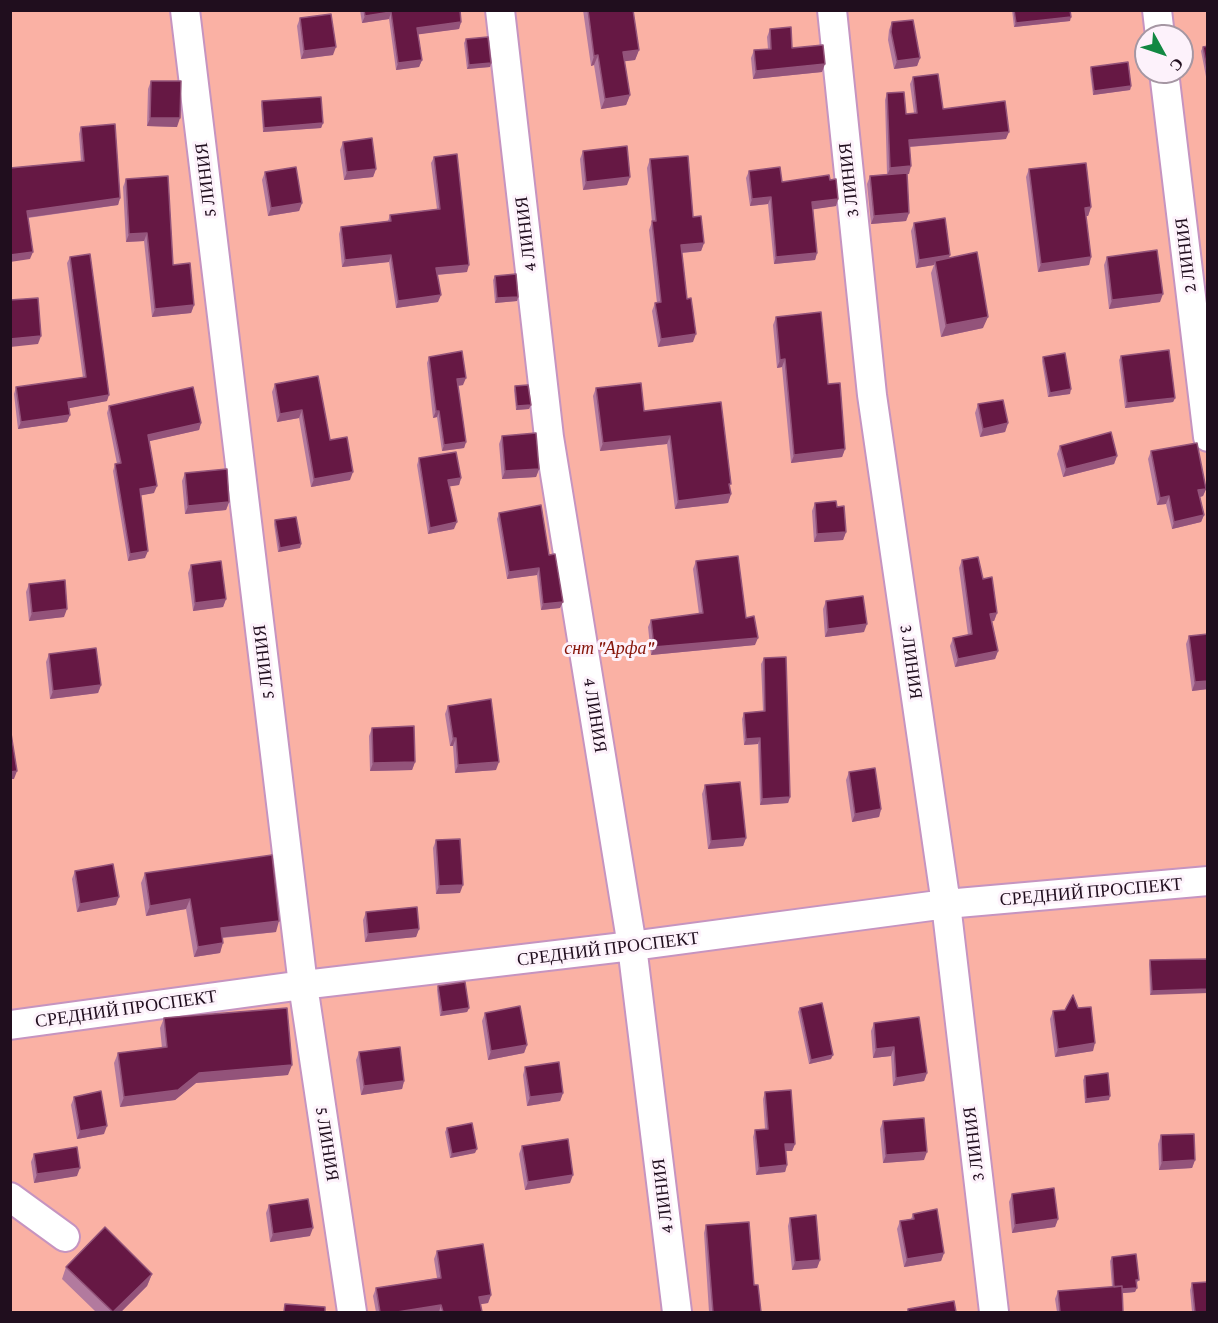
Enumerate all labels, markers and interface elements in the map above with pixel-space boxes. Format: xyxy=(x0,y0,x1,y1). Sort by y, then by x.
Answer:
north arrow xyxy=(1134,24,1194,84)
text: С xyxy=(1166,55,1187,74)
street label: 5 ЛИНИЯ xyxy=(191,141,221,219)
street label: 3 ЛИНИЯ xyxy=(834,142,864,218)
street label: 4 ЛИНИЯ xyxy=(511,195,541,273)
street label: 2 ЛИНИЯ xyxy=(1171,216,1201,294)
street label: 5 ЛИНИЯ xyxy=(249,623,279,701)
street label: 3 ЛИНИЯ xyxy=(895,623,927,701)
park label: снт "Арфа" xyxy=(564,637,654,659)
street label: 4 ЛИНИЯ xyxy=(578,676,612,754)
street label: СРЕДНИЙ ПРОСПЕКТ xyxy=(999,873,1183,911)
street label: СРЕДНИЙ ПРОСПЕКТ xyxy=(516,927,700,971)
street label: СРЕДНИЙ ПРОСПЕКТ xyxy=(34,986,218,1032)
street label: 5 ЛИНИЯ xyxy=(310,1105,344,1183)
street label: 3 ЛИНИЯ xyxy=(959,1105,989,1183)
street label: 4 ЛИНИЯ xyxy=(648,1157,678,1235)

